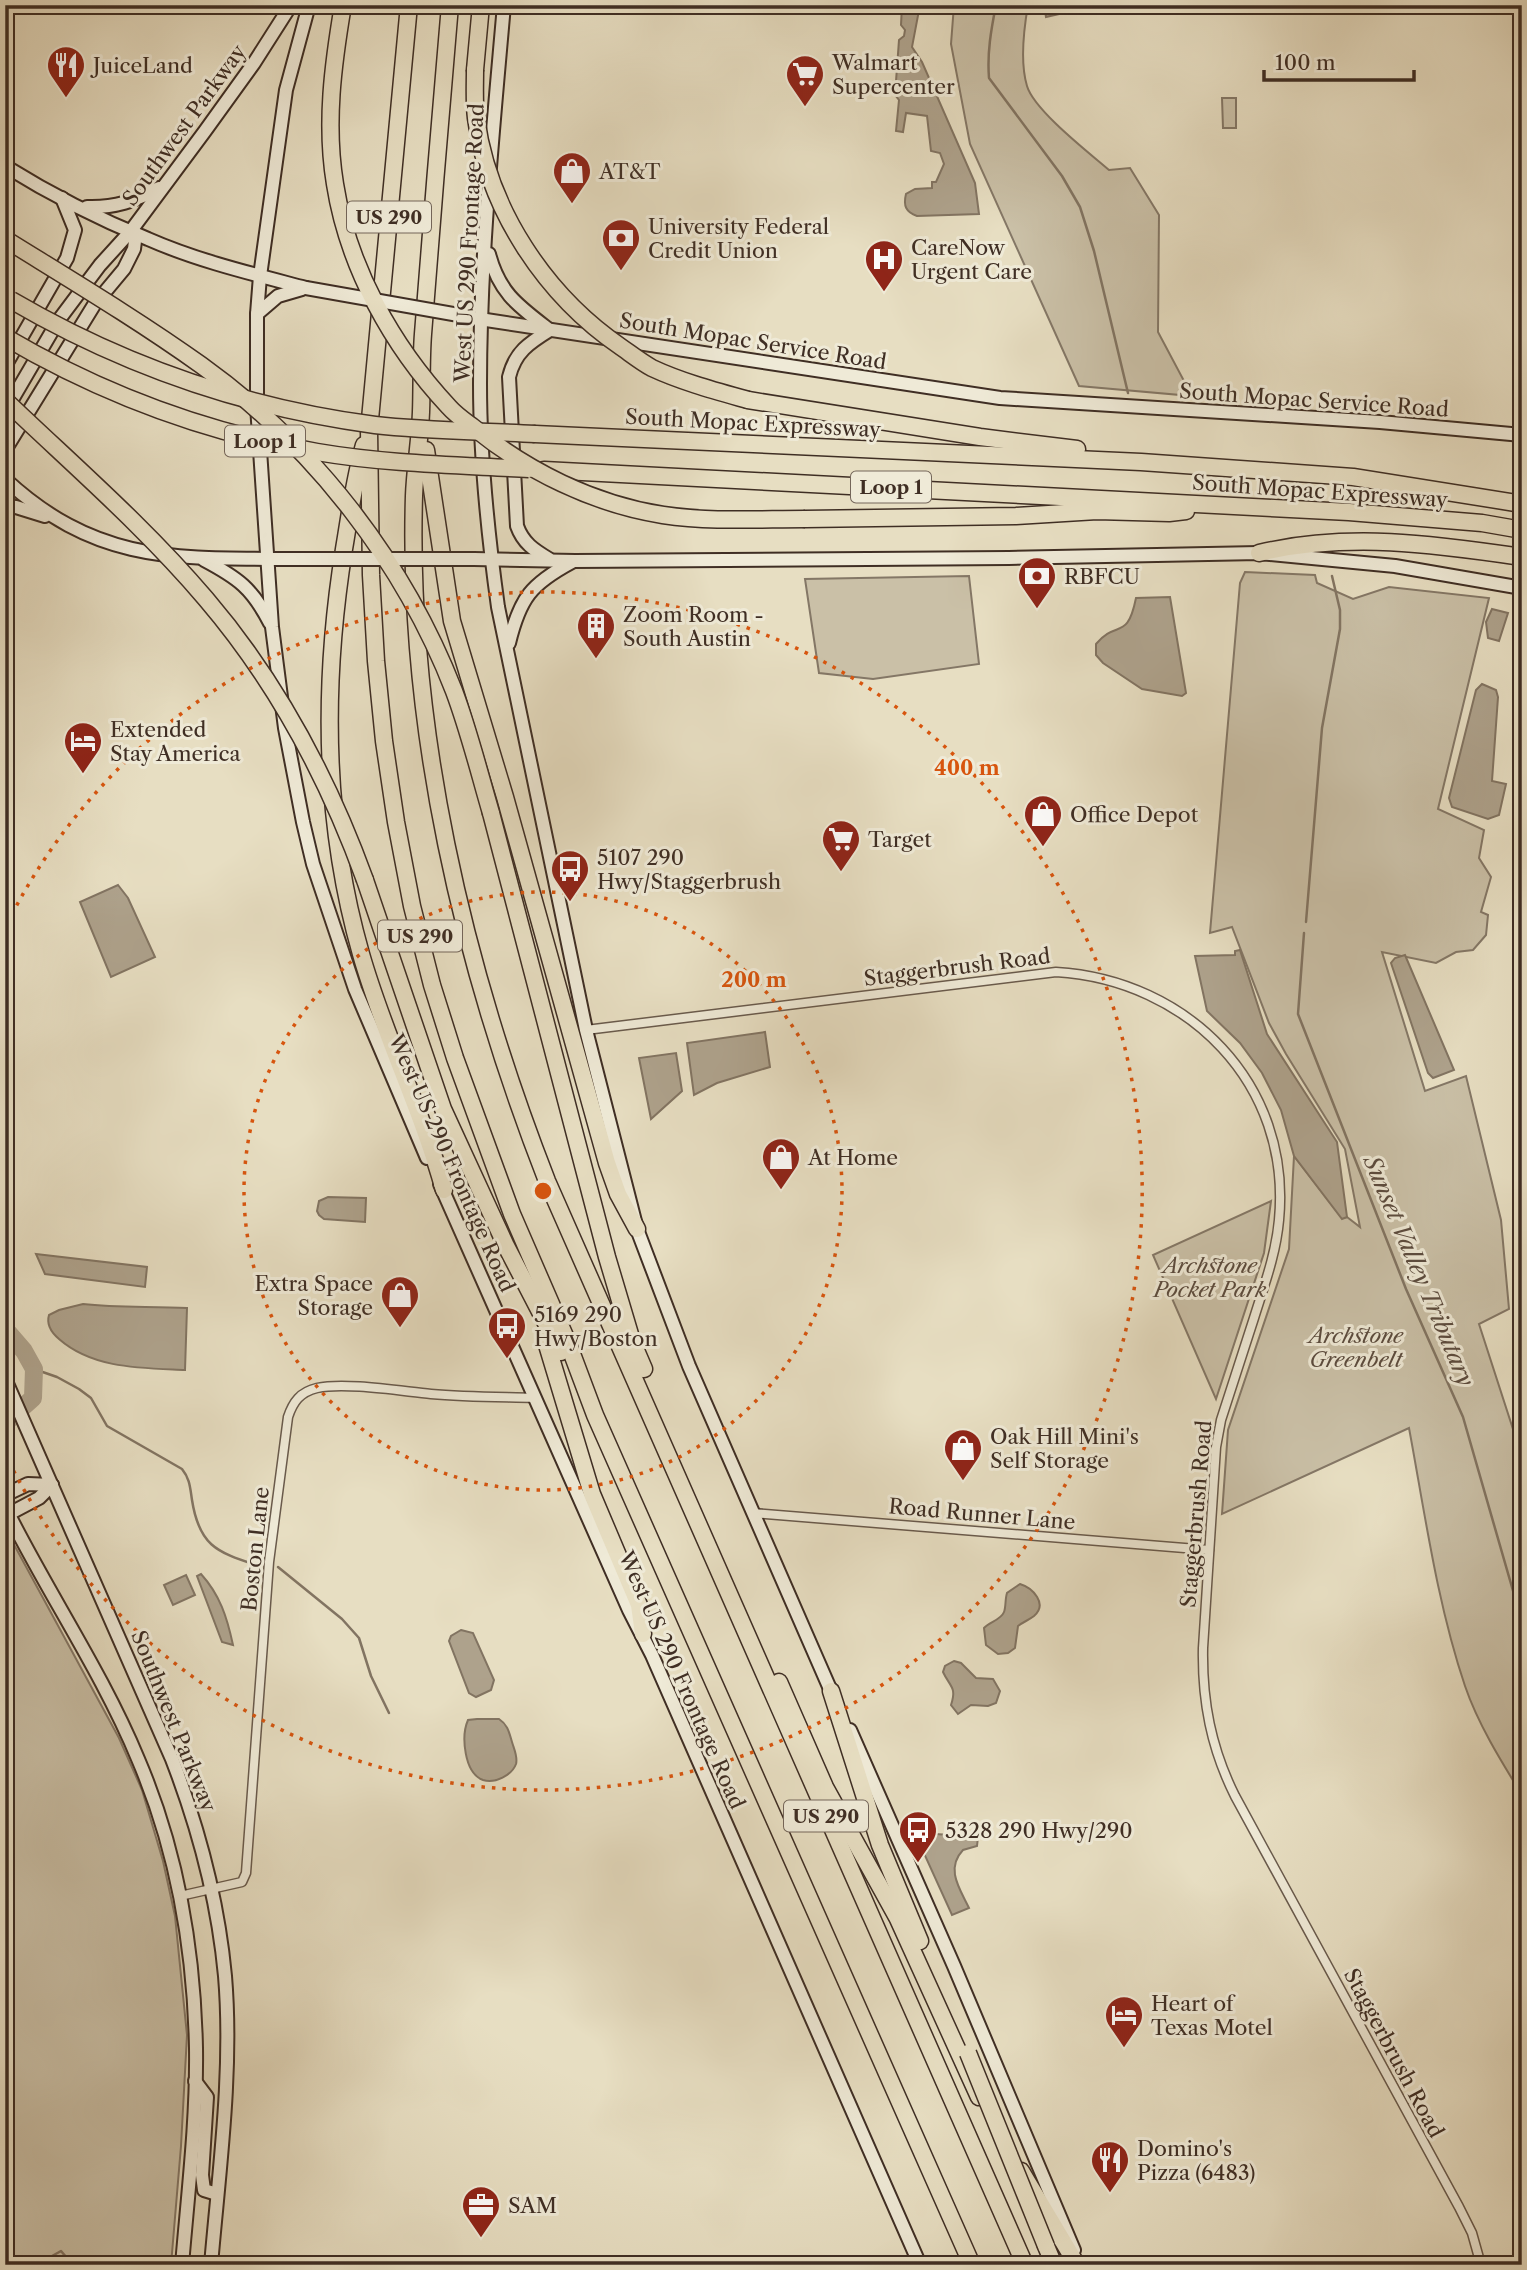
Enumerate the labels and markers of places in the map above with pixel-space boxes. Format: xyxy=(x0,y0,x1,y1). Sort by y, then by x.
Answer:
restaurant icon: JuiceLand xyxy=(45,44,87,99)
place label: Walmart Supercenter xyxy=(831,50,955,99)
place label: JuiceLand xyxy=(90,53,193,78)
supermarket icon: Walmart Supercenter xyxy=(784,53,826,108)
shop icon: AT&T xyxy=(551,150,593,205)
place label: AT&T xyxy=(598,159,661,184)
place label: University Federal Credit Union xyxy=(648,214,829,263)
bank icon: University Federal Credit Union xyxy=(600,217,642,272)
place label: CareNow Urgent Care xyxy=(911,235,1032,284)
hospital icon: CareNow Urgent Care xyxy=(863,238,905,293)
bank icon: RBFCU xyxy=(1016,555,1058,610)
place label: RBFCU xyxy=(1064,564,1140,589)
place label: Zoom Room - South Austin xyxy=(623,602,764,651)
building icon: Zoom Room - South Austin xyxy=(575,605,617,660)
place label: Extended Stay America xyxy=(110,717,241,766)
hotel icon: Extended Stay America xyxy=(62,720,104,775)
shop icon: Office Depot xyxy=(1022,793,1064,848)
place label: Office Depot xyxy=(1070,802,1199,827)
supermarket icon: Target xyxy=(820,818,862,873)
place label: Target xyxy=(868,827,932,852)
place label: 5107 290 Hwy/Staggerbrush xyxy=(597,845,781,894)
bus stop icon: 5107 290 Hwy/Staggerbrush xyxy=(549,848,591,903)
shop icon: At Home xyxy=(760,1136,802,1191)
place label: At Home xyxy=(807,1145,898,1170)
centre of rings xyxy=(531,1179,555,1203)
place label: Extra Space Storage xyxy=(254,1271,373,1320)
shop icon: Extra Space Storage xyxy=(379,1274,421,1329)
place label: 5169 290 Hwy/Boston xyxy=(534,1302,658,1351)
bus stop icon: 5169 290 Hwy/Boston xyxy=(486,1305,528,1360)
place label: Oak Hill Mini's Self Storage xyxy=(990,1424,1139,1473)
shop icon: Oak Hill Mini's Self Storage xyxy=(942,1427,984,1482)
bus stop icon: 5328 290 Hwy/290 xyxy=(897,1809,939,1864)
place label: 5328 290 Hwy/290 xyxy=(945,1818,1133,1843)
place label: Heart of Texas Motel xyxy=(1151,1991,1273,2040)
hotel icon: Heart of Texas Motel xyxy=(1103,1994,1145,2049)
place label: Domino's Pizza (6483) xyxy=(1137,2136,1255,2185)
restaurant icon: Domino's Pizza (6483) xyxy=(1089,2139,1131,2194)
office icon: SAM xyxy=(460,2184,502,2239)
place label: SAM xyxy=(508,2193,557,2218)

